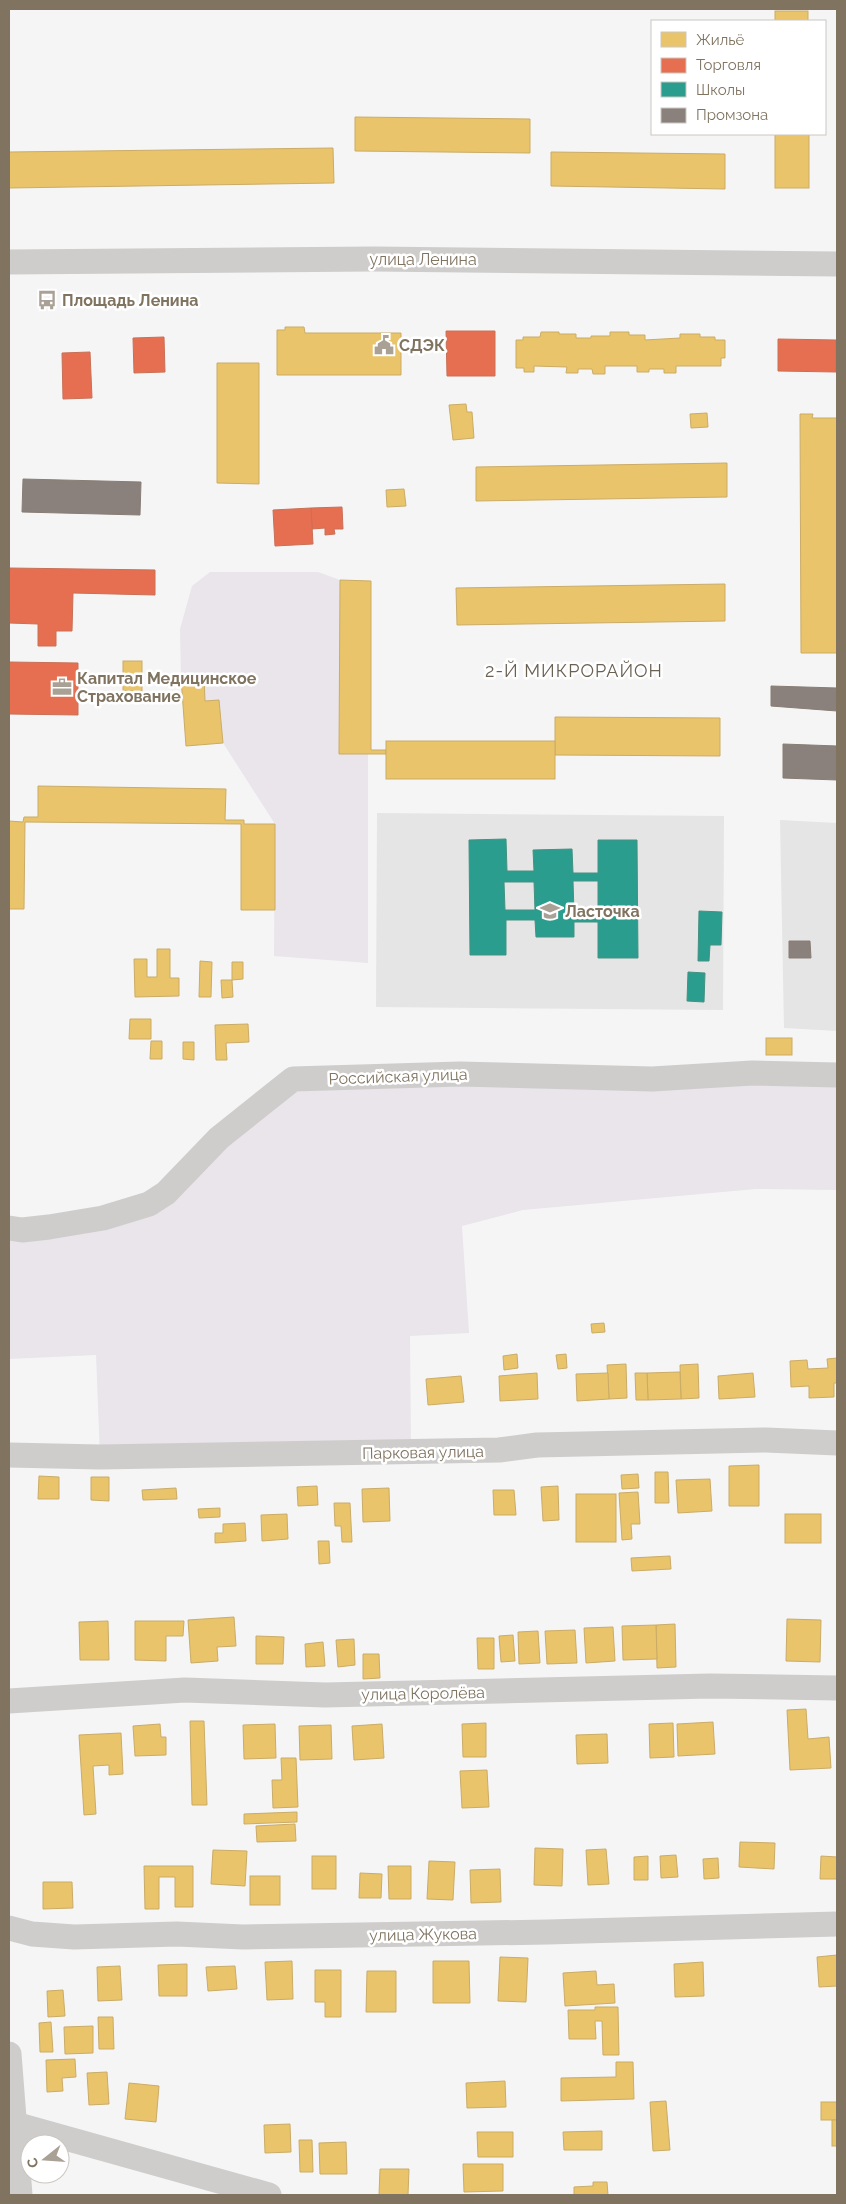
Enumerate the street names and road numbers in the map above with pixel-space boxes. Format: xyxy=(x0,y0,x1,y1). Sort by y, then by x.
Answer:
street label: улица Ленина xyxy=(369,250,477,269)
street label: Российская улица xyxy=(328,1065,468,1088)
street label: Парковая улица xyxy=(362,1442,484,1463)
street label: улица Королёва xyxy=(361,1683,485,1704)
street label: улица Жукова xyxy=(369,1924,477,1945)

